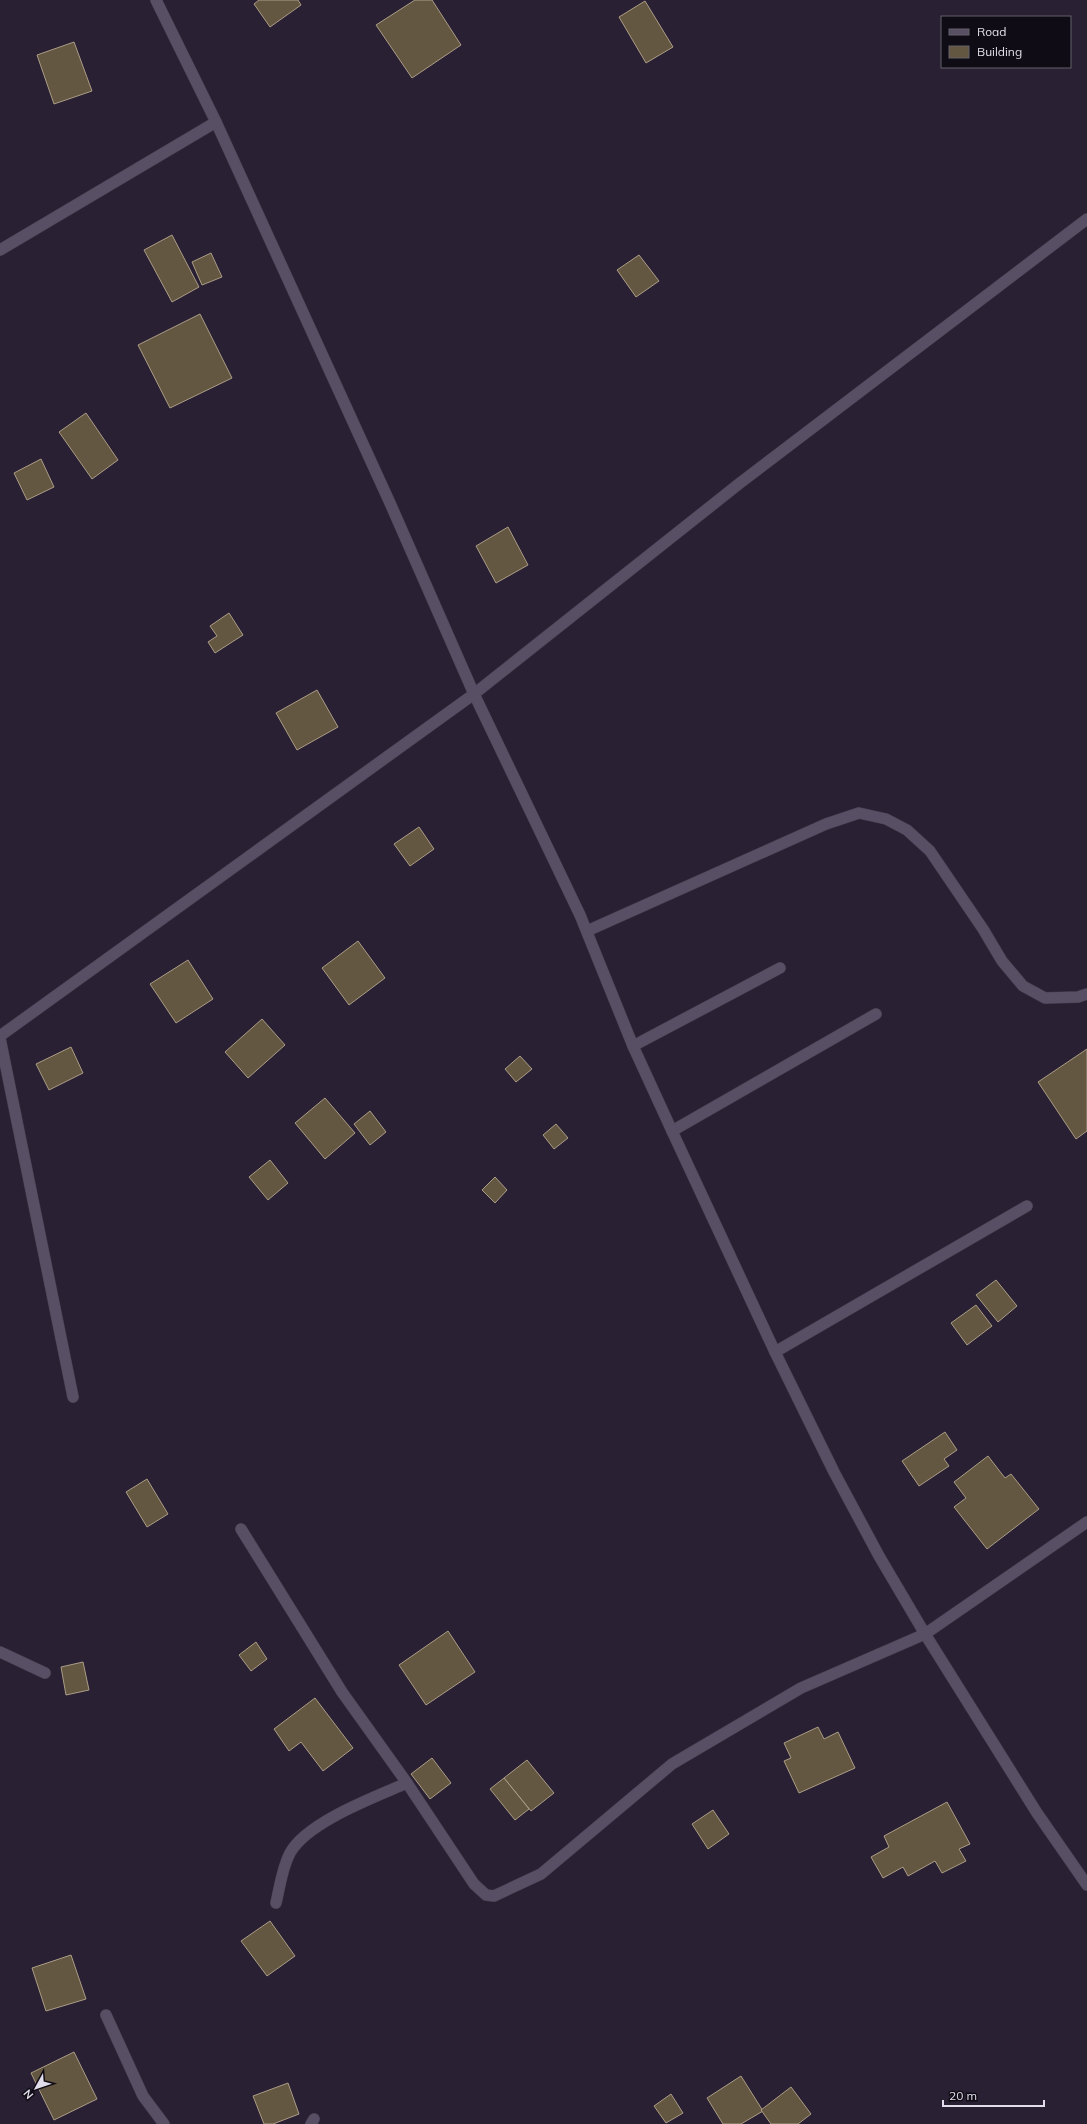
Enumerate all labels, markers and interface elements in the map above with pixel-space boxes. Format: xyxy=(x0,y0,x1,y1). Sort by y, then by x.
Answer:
legend xyxy=(941,16,1071,68)
text: Road xyxy=(977,24,1006,39)
text: Building xyxy=(977,44,1022,59)
north arrow xyxy=(16,2068,56,2108)
scale bar xyxy=(943,2082,1044,2108)
text: N xyxy=(20,2087,36,2102)
text: 20 m xyxy=(949,2088,977,2103)

